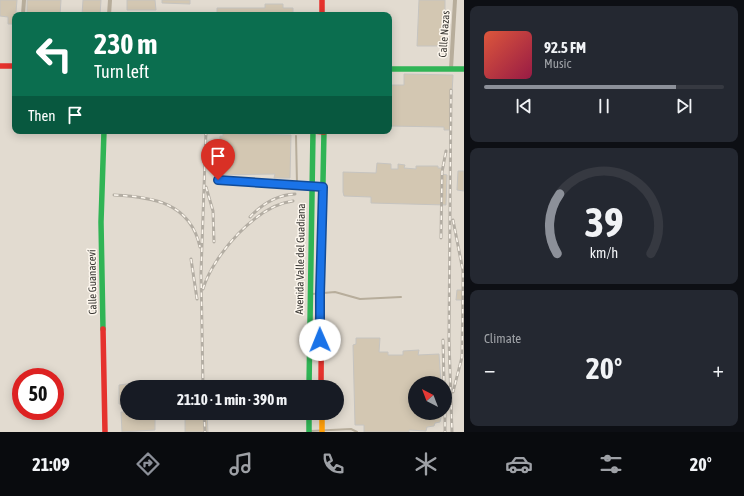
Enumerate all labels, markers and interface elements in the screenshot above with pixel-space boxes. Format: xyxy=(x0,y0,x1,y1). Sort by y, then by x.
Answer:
street label: Calle Nazas xyxy=(436,10,452,58)
icon: left xyxy=(28,28,80,80)
text: 230 m xyxy=(94,28,157,60)
text: 92.5 FM xyxy=(544,39,586,56)
text: Music xyxy=(544,56,571,71)
text: Turn left xyxy=(94,61,149,82)
icon: previous xyxy=(513,95,535,117)
icon: pause xyxy=(593,95,615,117)
icon: next xyxy=(673,95,695,117)
icon: arrive xyxy=(64,104,86,126)
text: Then xyxy=(28,107,56,124)
pin xyxy=(201,139,235,180)
icon: arrive xyxy=(207,145,229,167)
text: 39 xyxy=(584,198,624,246)
street label: Avenida Valle del Guadiana xyxy=(293,203,307,315)
text: km/h xyxy=(590,245,618,261)
street label: Calle Guanaceví xyxy=(85,249,99,315)
position arrow xyxy=(299,319,341,361)
text: Climate xyxy=(484,331,521,346)
text: 20° xyxy=(586,351,622,385)
text: − xyxy=(484,356,495,382)
text: + xyxy=(713,356,724,382)
speed limit sign: 50 xyxy=(12,368,64,420)
north arrow xyxy=(408,376,452,420)
map controls xyxy=(408,376,452,420)
text: 21:10 · 1 min · 390 m xyxy=(177,391,287,408)
icon: directions xyxy=(134,450,162,478)
icon: music xyxy=(227,450,255,478)
icon: phone xyxy=(319,450,347,478)
icon: climate xyxy=(412,450,440,478)
icon: car xyxy=(505,450,533,478)
icon: filters xyxy=(597,450,625,478)
text: 21:09 xyxy=(32,454,70,475)
text: 20° xyxy=(690,454,712,475)

